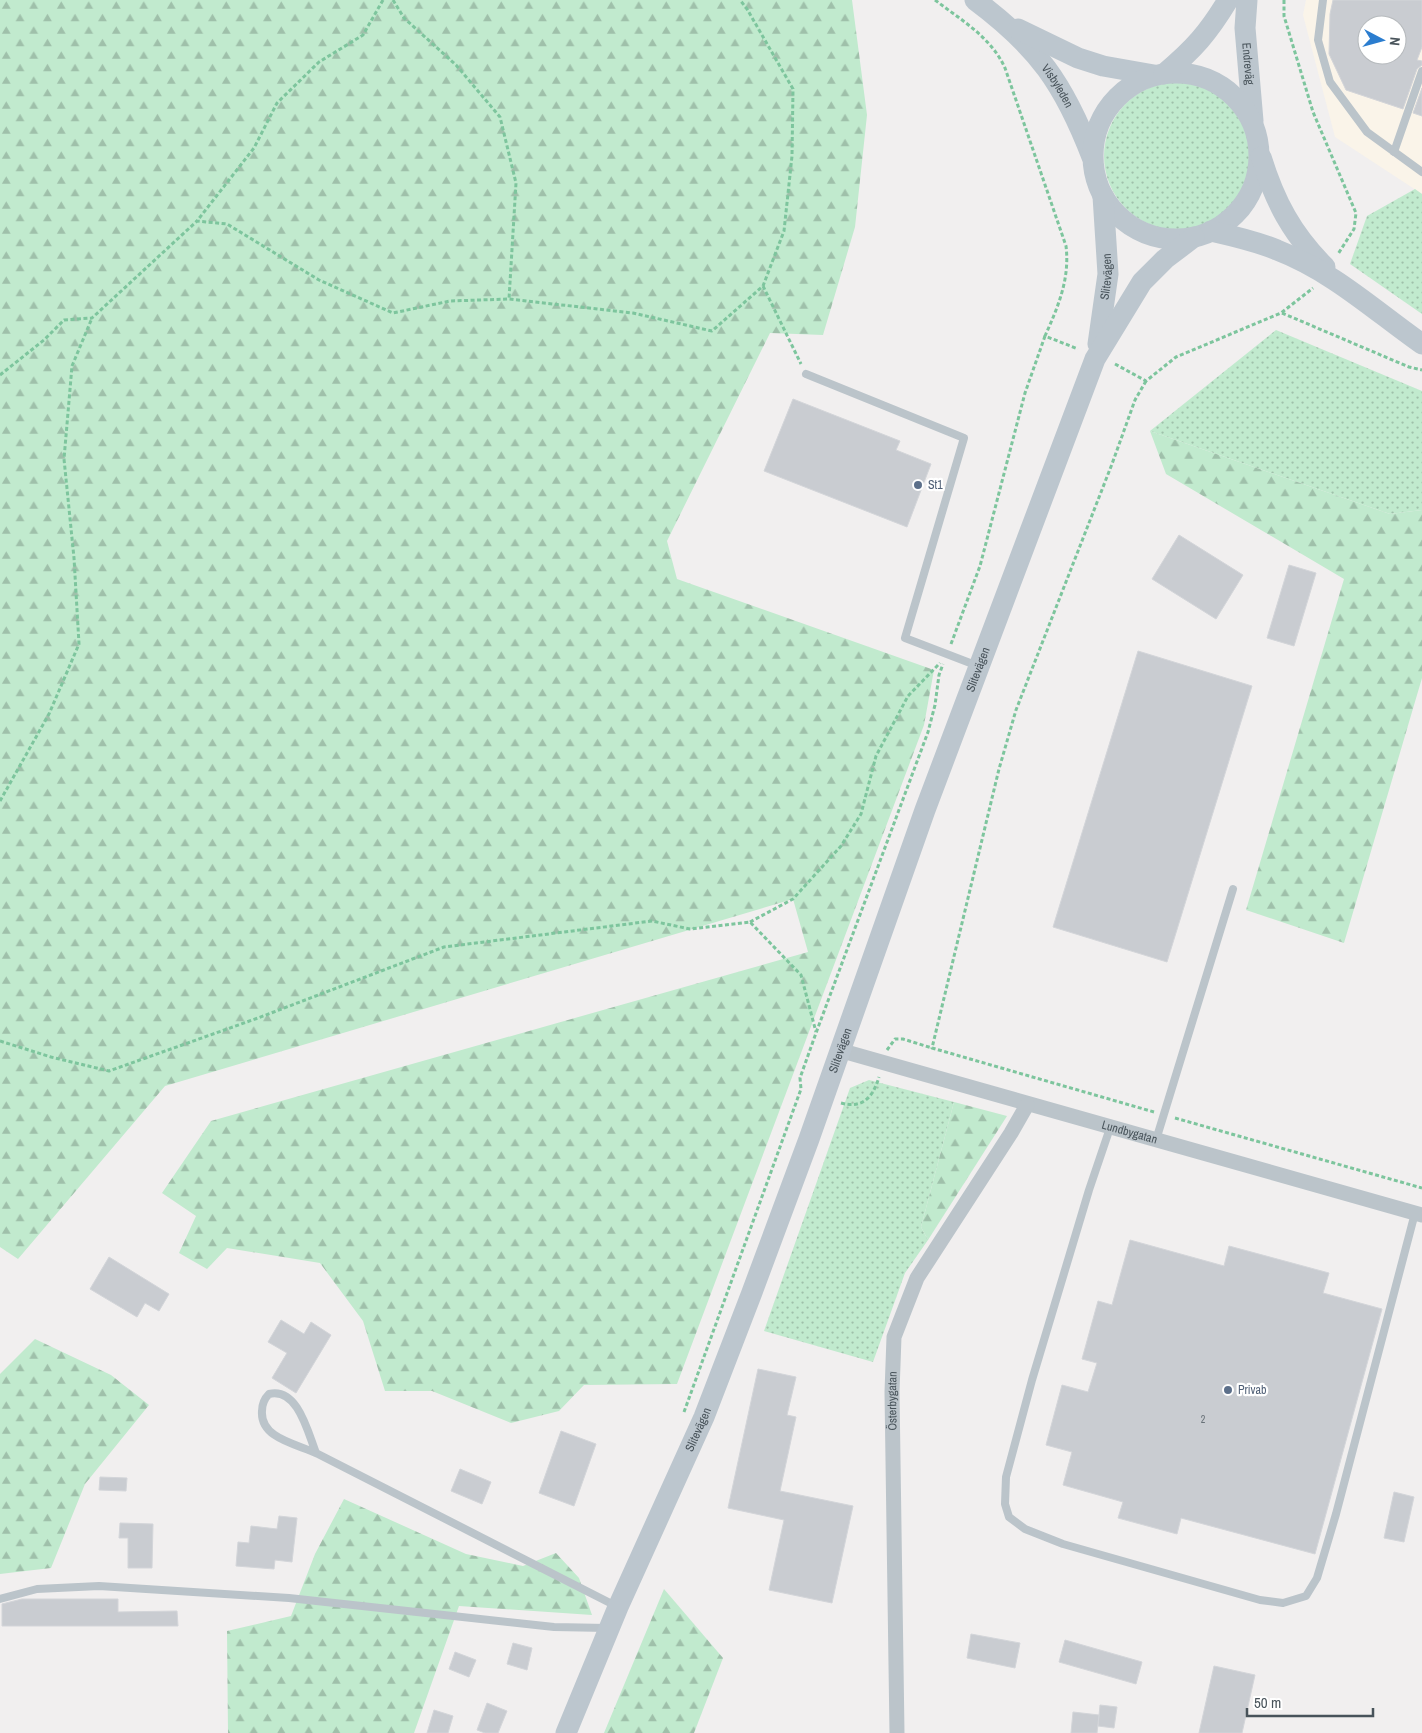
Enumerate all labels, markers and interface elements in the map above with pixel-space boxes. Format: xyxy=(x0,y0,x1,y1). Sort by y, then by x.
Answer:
north arrow xyxy=(1357,15,1407,65)
text: N xyxy=(1386,36,1404,46)
street label: Endreväg xyxy=(1238,42,1258,86)
street label: Visbyleden xyxy=(1038,61,1077,110)
street label: Slitevägen xyxy=(1096,253,1116,301)
place label: St1 xyxy=(928,477,943,493)
marker: St1 xyxy=(912,479,924,491)
street label: Slitevägen xyxy=(962,645,994,694)
street label: Slitevägen xyxy=(825,1026,856,1075)
street label: Lundbygatan xyxy=(1100,1117,1159,1148)
street label: Österbygatan xyxy=(883,1371,901,1431)
place label: Privab xyxy=(1238,1382,1266,1398)
marker: Privab xyxy=(1222,1384,1234,1396)
street label: Slitevägen xyxy=(681,1405,715,1454)
house number: 2 xyxy=(1201,1413,1206,1426)
scale bar xyxy=(1247,1686,1373,1718)
text: 50 m xyxy=(1254,1692,1281,1713)

